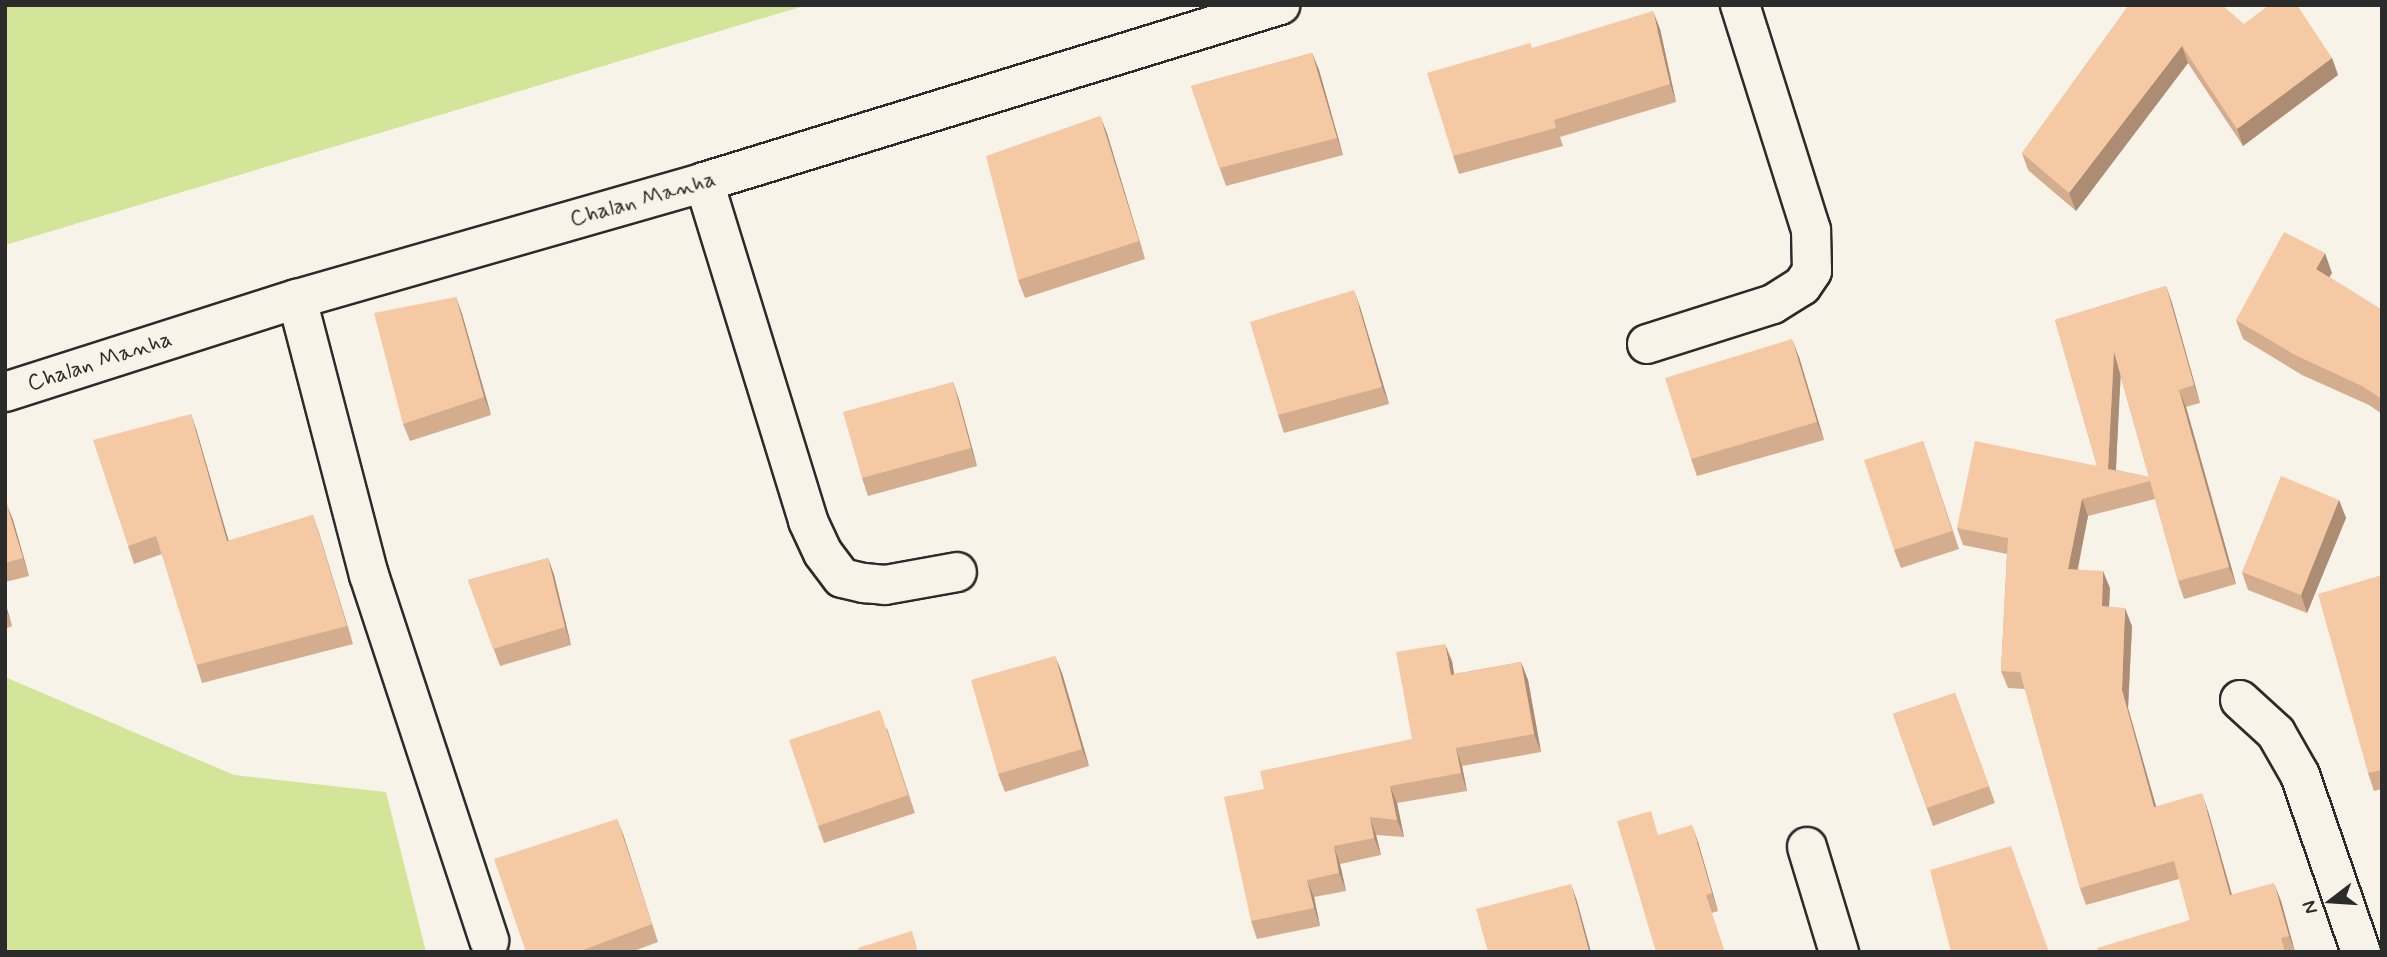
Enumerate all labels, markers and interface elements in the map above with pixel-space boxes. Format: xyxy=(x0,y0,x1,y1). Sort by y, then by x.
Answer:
street label: Chalan Manha xyxy=(572,167,714,233)
street label: Chalan Manha xyxy=(29,327,171,397)
north arrow xyxy=(2296,866,2366,936)
text: N xyxy=(2297,898,2324,917)

